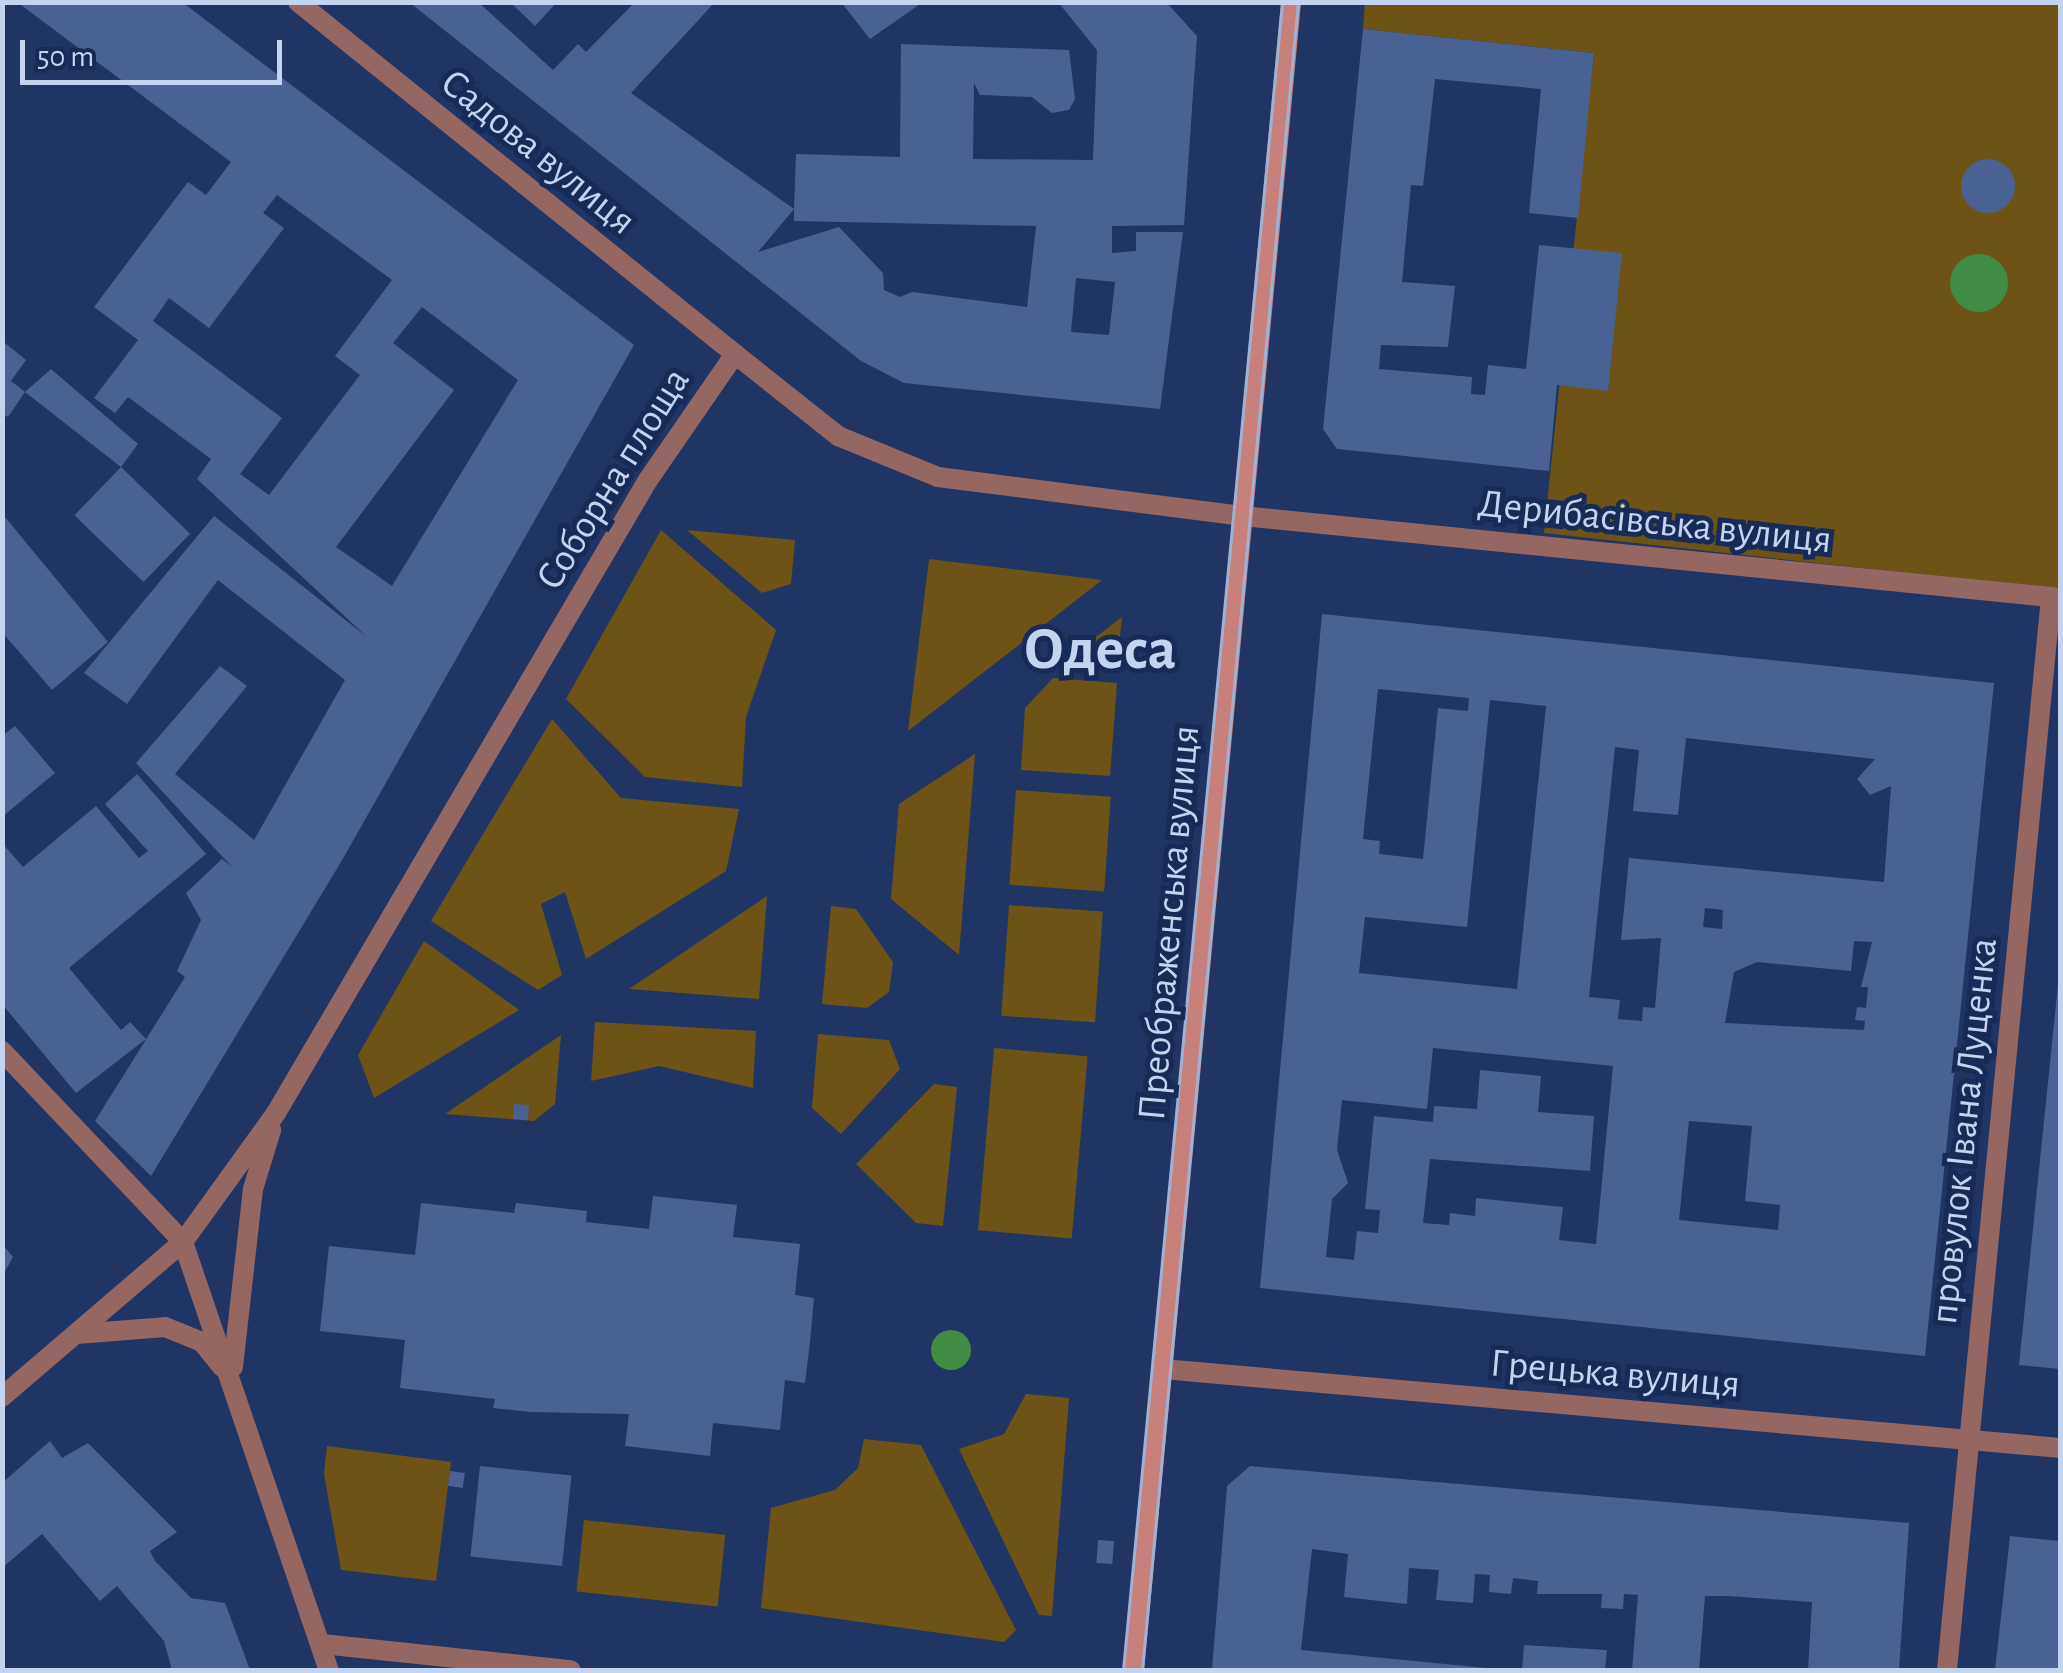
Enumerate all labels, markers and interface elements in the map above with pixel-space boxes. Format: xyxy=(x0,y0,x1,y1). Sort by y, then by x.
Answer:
scale bar xyxy=(25,20,288,82)
text: 50 m xyxy=(37,42,94,72)
street label: Садова вулиця xyxy=(431,59,645,245)
street label: Соборна площа xyxy=(526,359,700,599)
street label: Дерибасівська вулиця xyxy=(1476,480,1834,564)
district label: Одеса xyxy=(1024,614,1176,686)
street label: Преображенська вулиця xyxy=(1128,723,1210,1123)
street label: провулок Івана Луценка xyxy=(1920,936,2008,1326)
street label: Грецька вулиця xyxy=(1488,1339,1742,1409)

